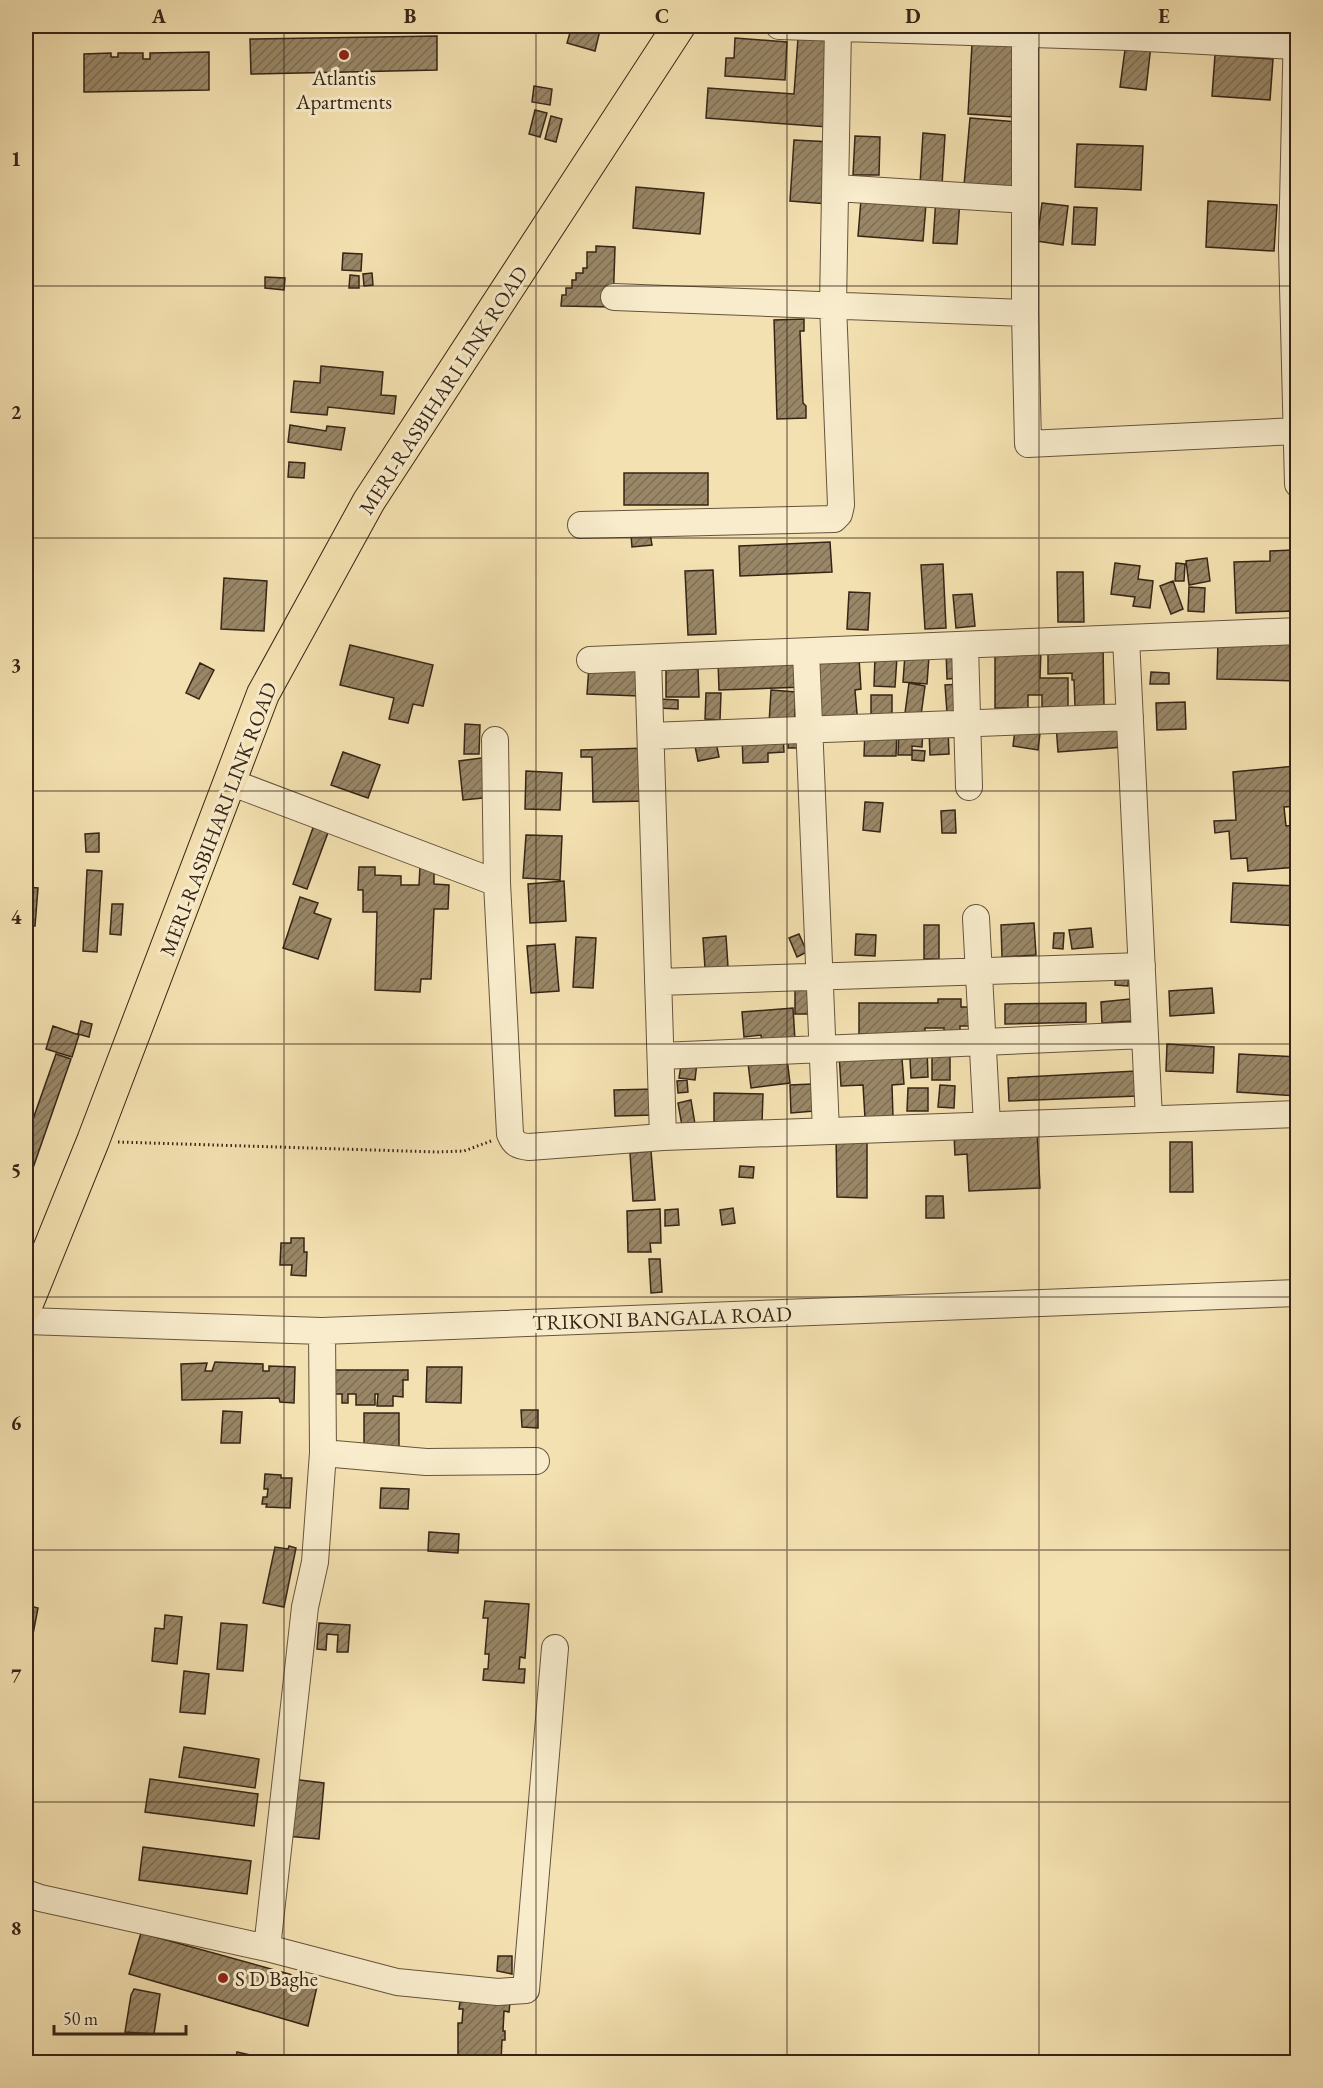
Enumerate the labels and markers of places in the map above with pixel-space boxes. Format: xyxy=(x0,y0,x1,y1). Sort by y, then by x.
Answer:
marker: Atlantis Apartments xyxy=(337,48,351,62)
place label: Atlantis Apartments xyxy=(295,64,392,115)
place label: S D Baghe xyxy=(235,1965,318,1992)
marker: S D Baghe xyxy=(216,1971,230,1985)

